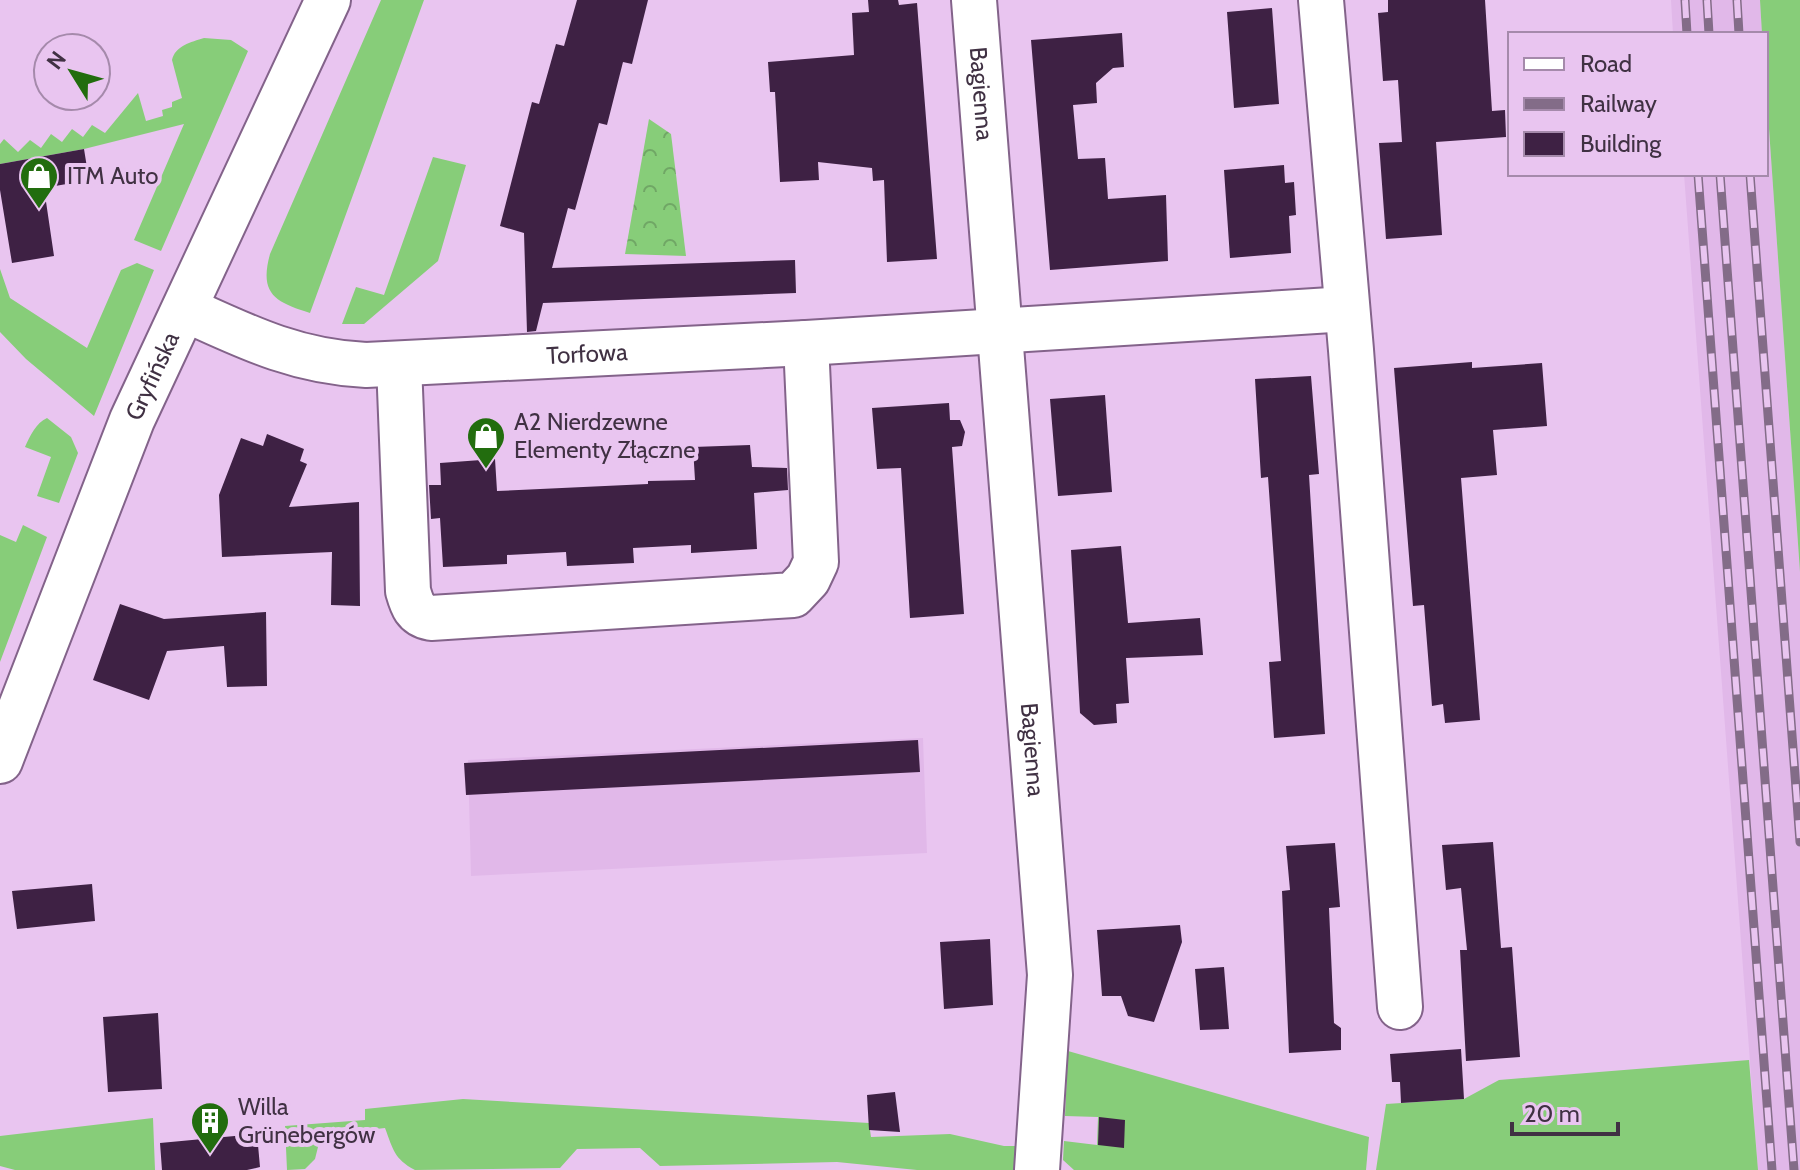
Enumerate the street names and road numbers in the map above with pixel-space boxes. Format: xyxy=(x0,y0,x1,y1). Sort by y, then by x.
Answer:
street label: Bagienna xyxy=(964,46,1000,142)
street label: Gryfińska xyxy=(119,327,185,425)
street label: Torfowa xyxy=(545,337,629,370)
street label: Bagienna xyxy=(1015,702,1051,798)

